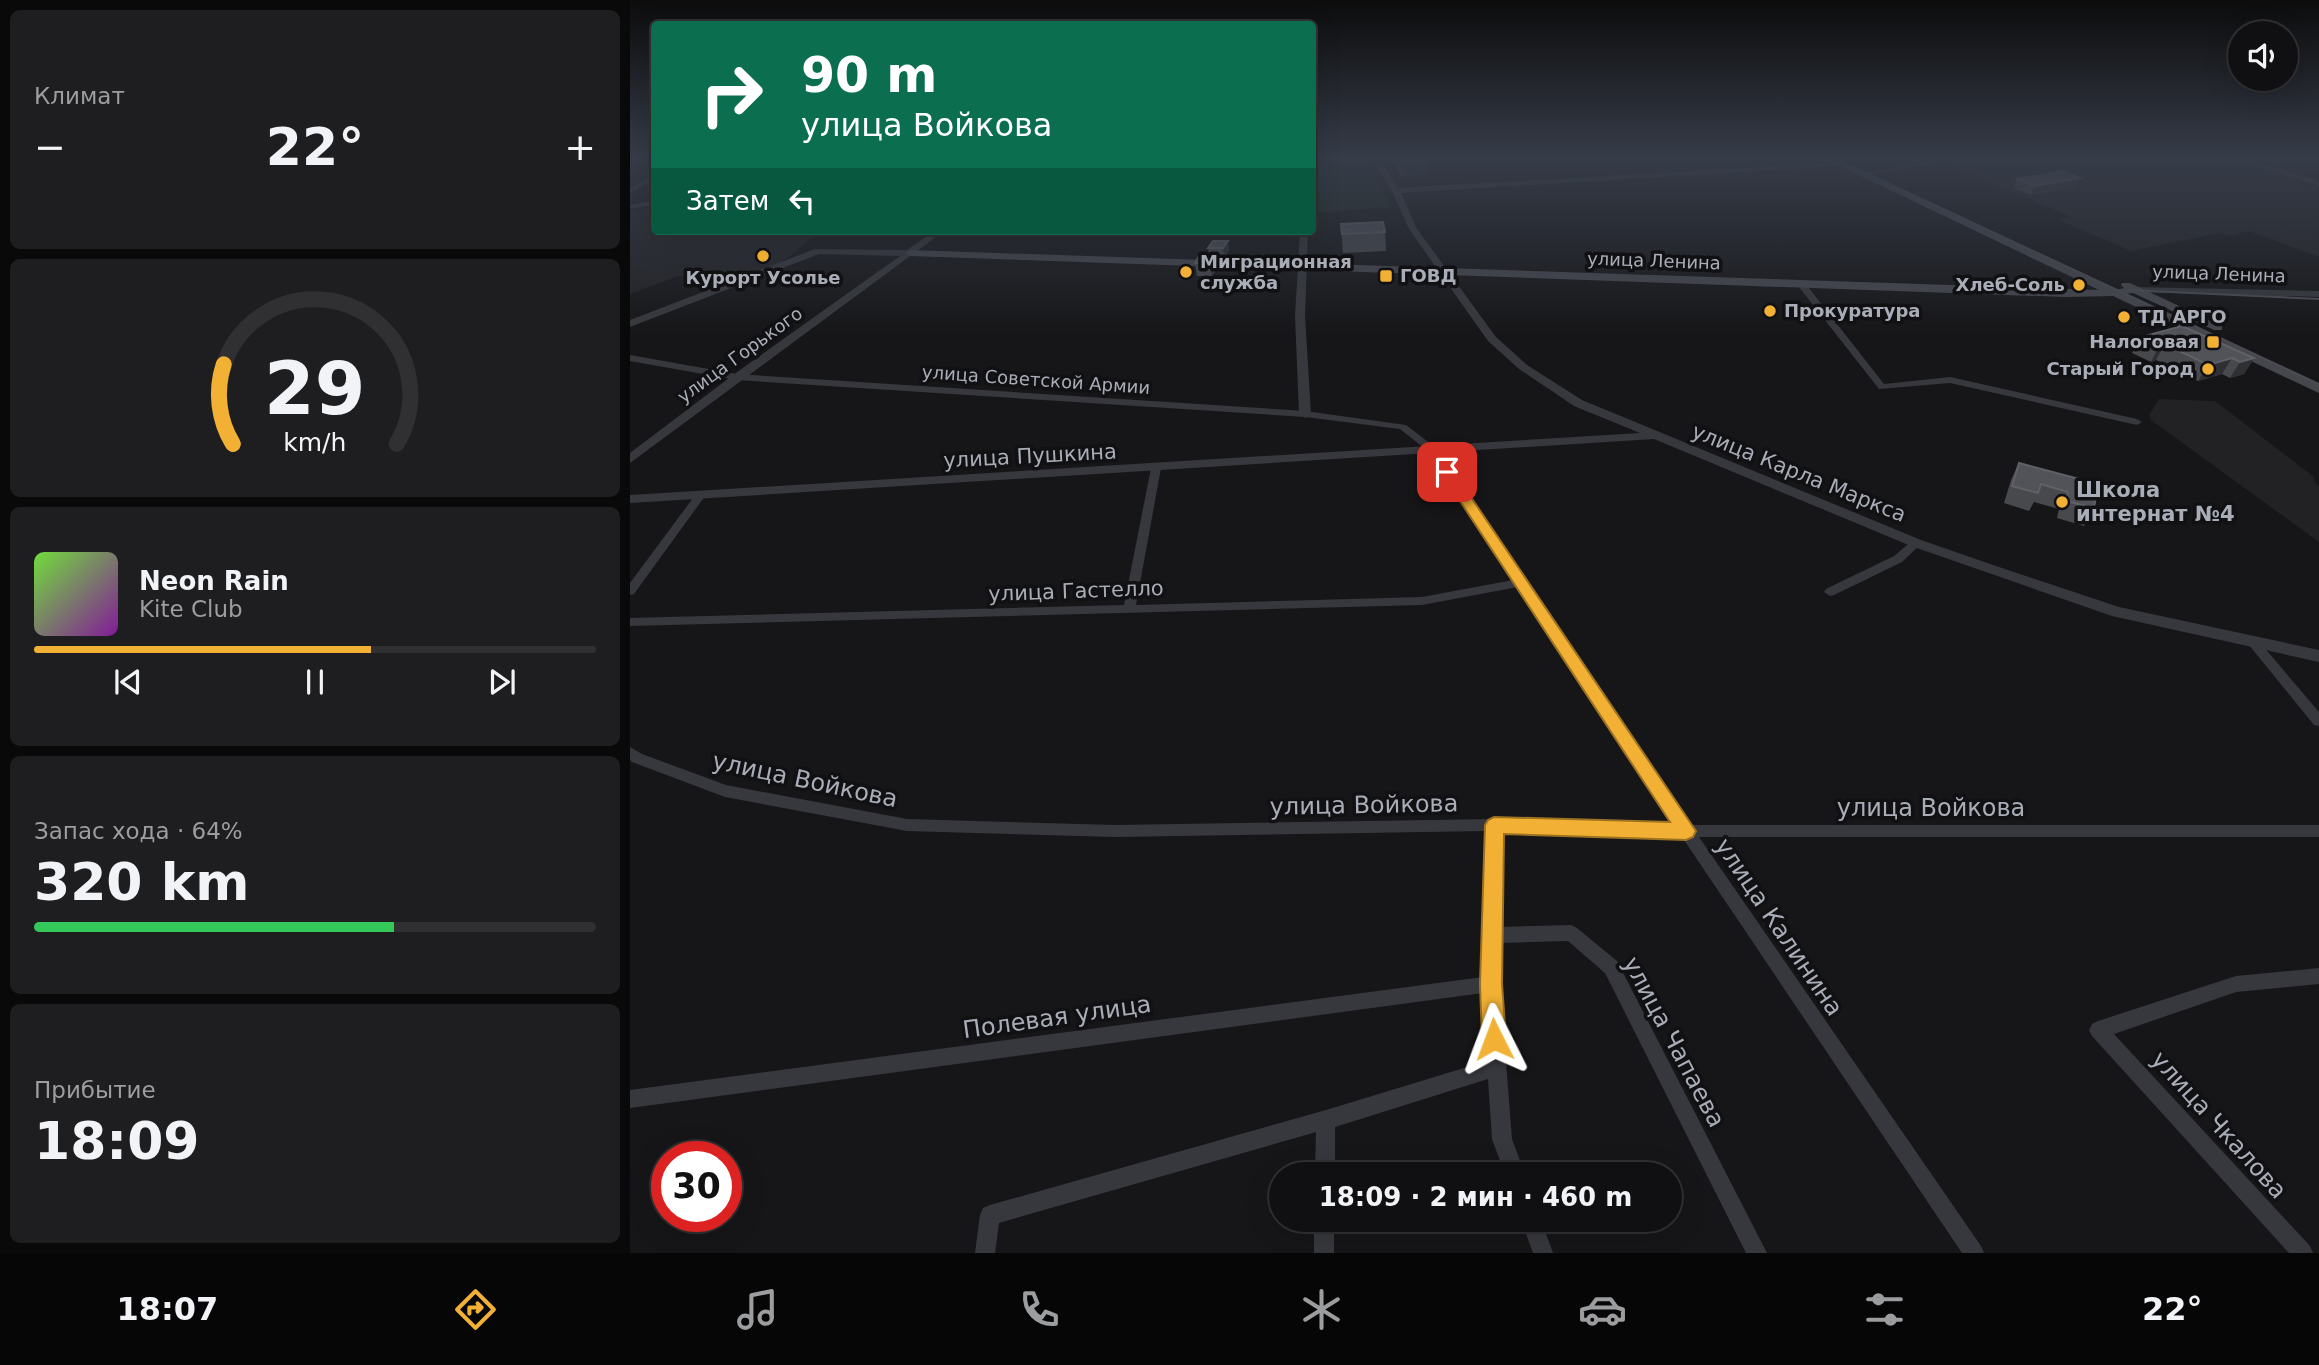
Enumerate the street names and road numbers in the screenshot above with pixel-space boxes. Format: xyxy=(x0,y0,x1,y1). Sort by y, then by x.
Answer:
street label: улица Ленина xyxy=(1587,248,1721,273)
street label: улица Ленина xyxy=(2152,261,2286,286)
street label: улица Горького xyxy=(673,302,806,407)
street label: улица Советской Армии xyxy=(921,361,1151,398)
street label: улица Карла Маркса xyxy=(1688,419,1910,527)
street label: улица Пушкина xyxy=(943,439,1117,473)
street label: улица Гастелло xyxy=(988,576,1164,606)
street label: улица Войкова xyxy=(710,747,900,813)
street label: улица Войкова xyxy=(1269,789,1459,821)
street label: улица Войкова xyxy=(1837,794,2025,822)
street label: улица Калинина xyxy=(1709,833,1849,1021)
street label: улица Чапаева xyxy=(1617,952,1731,1132)
street label: Полевая улица xyxy=(961,990,1153,1044)
street label: улица Чкалова xyxy=(2146,1046,2292,1204)

